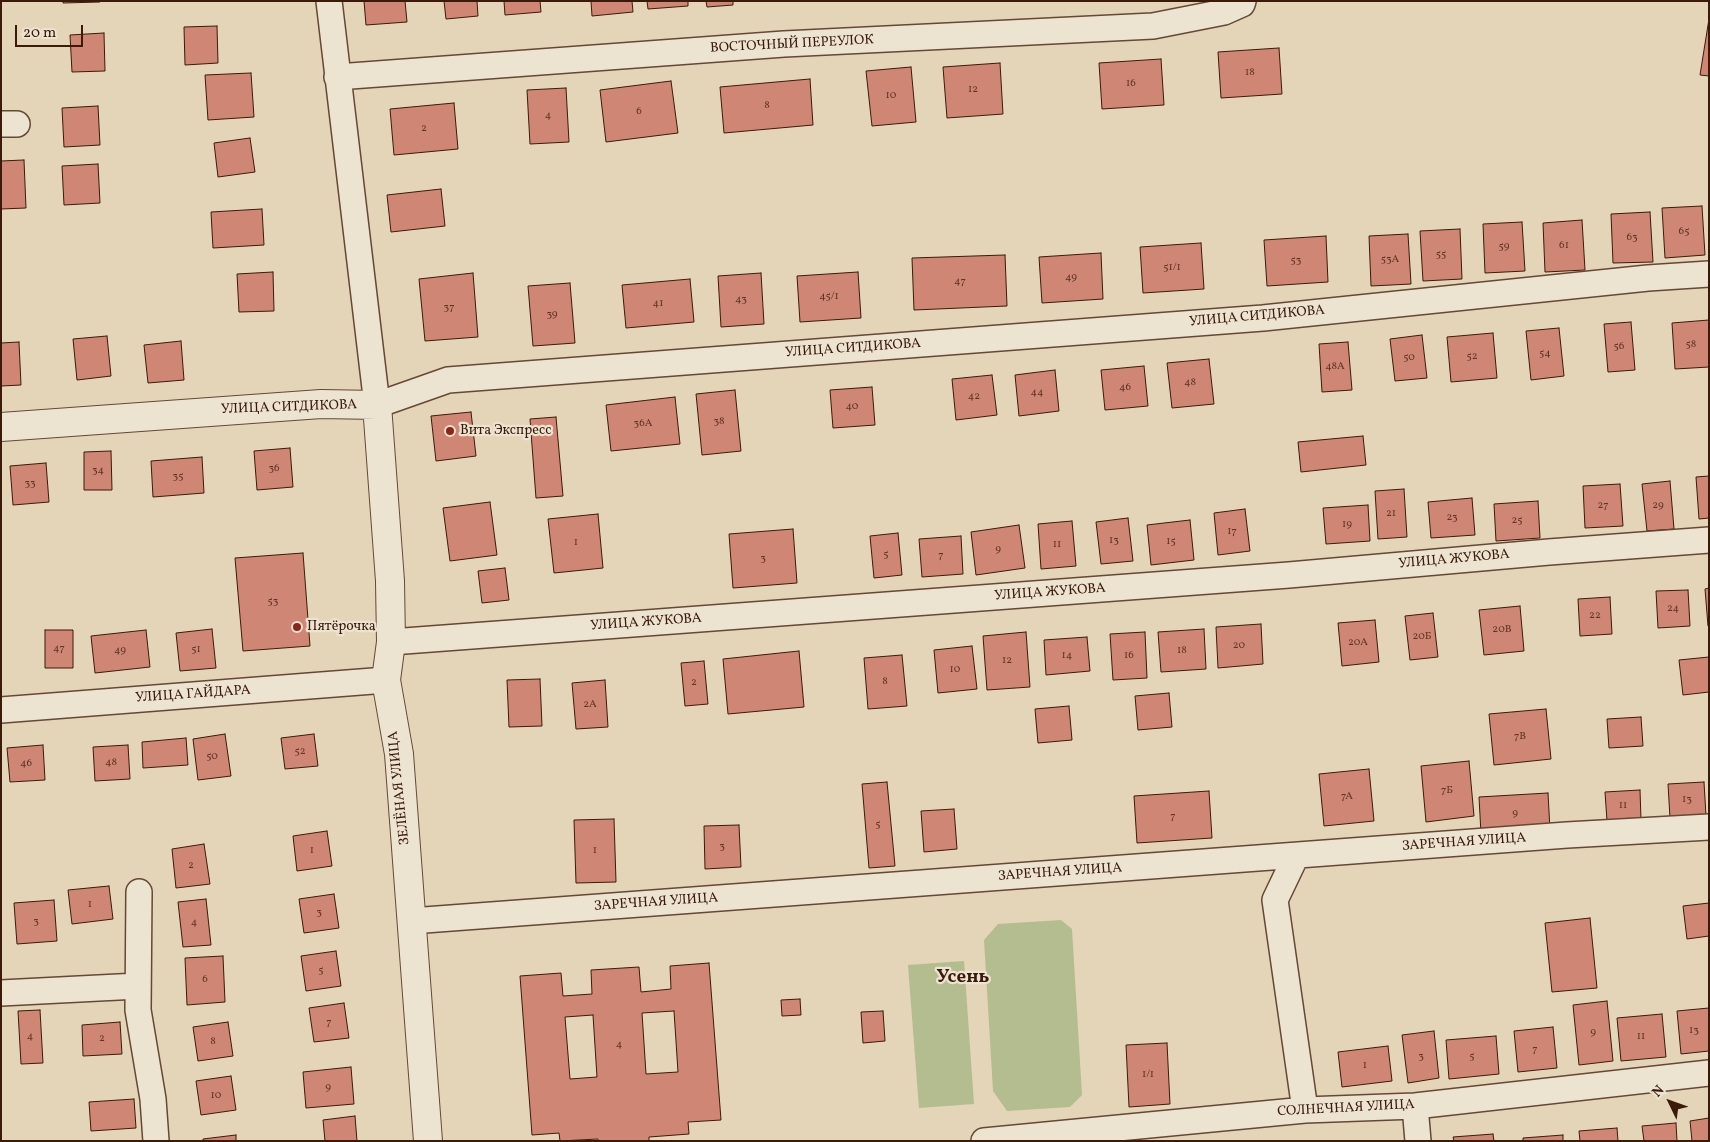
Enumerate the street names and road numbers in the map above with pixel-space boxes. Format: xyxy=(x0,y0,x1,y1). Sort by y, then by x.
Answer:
street label: ВОСТОЧНЫЙ ПЕРЕУЛОК xyxy=(710,32,874,58)
street label: УЛИЦА СИТДИКОВА xyxy=(1189,303,1325,331)
street label: УЛИЦА СИТДИКОВА xyxy=(785,336,921,362)
street label: УЛИЦА СИТДИКОВА xyxy=(221,397,357,419)
street label: УЛИЦА ЖУКОВА xyxy=(1398,547,1510,573)
street label: УЛИЦА ЖУКОВА xyxy=(994,581,1106,605)
street label: УЛИЦА ЖУКОВА xyxy=(590,611,702,635)
street label: УЛИЦА ГАЙДАРА xyxy=(135,683,251,707)
street label: ЗЕЛЁНАЯ УЛИЦА xyxy=(386,730,414,846)
street label: ЗАРЕЧНАЯ УЛИЦА xyxy=(1401,830,1527,856)
street label: ЗАРЕЧНАЯ УЛИЦА xyxy=(997,860,1123,886)
street label: ЗАРЕЧНАЯ УЛИЦА xyxy=(593,890,719,916)
street label: СОЛНЕЧНАЯ УЛИЦА xyxy=(1277,1097,1415,1121)

